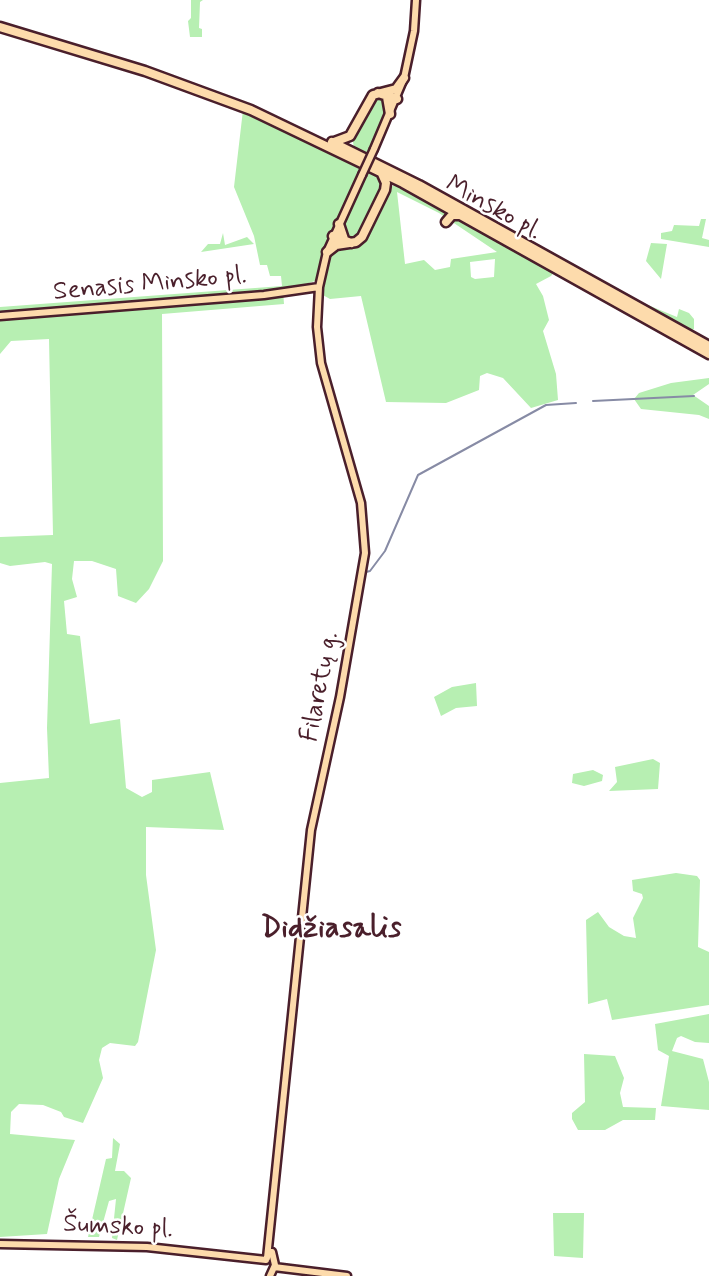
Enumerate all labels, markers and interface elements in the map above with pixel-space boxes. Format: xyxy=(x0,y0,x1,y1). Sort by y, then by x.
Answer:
street label: Minsko pl. xyxy=(439,170,547,248)
street label: Senasis Minsko pl. xyxy=(52,261,248,309)
street label: Filaretų g. xyxy=(295,629,347,745)
district label: Didžiasalis xyxy=(261,912,401,948)
street label: Šumsko pl. xyxy=(62,1210,174,1246)

